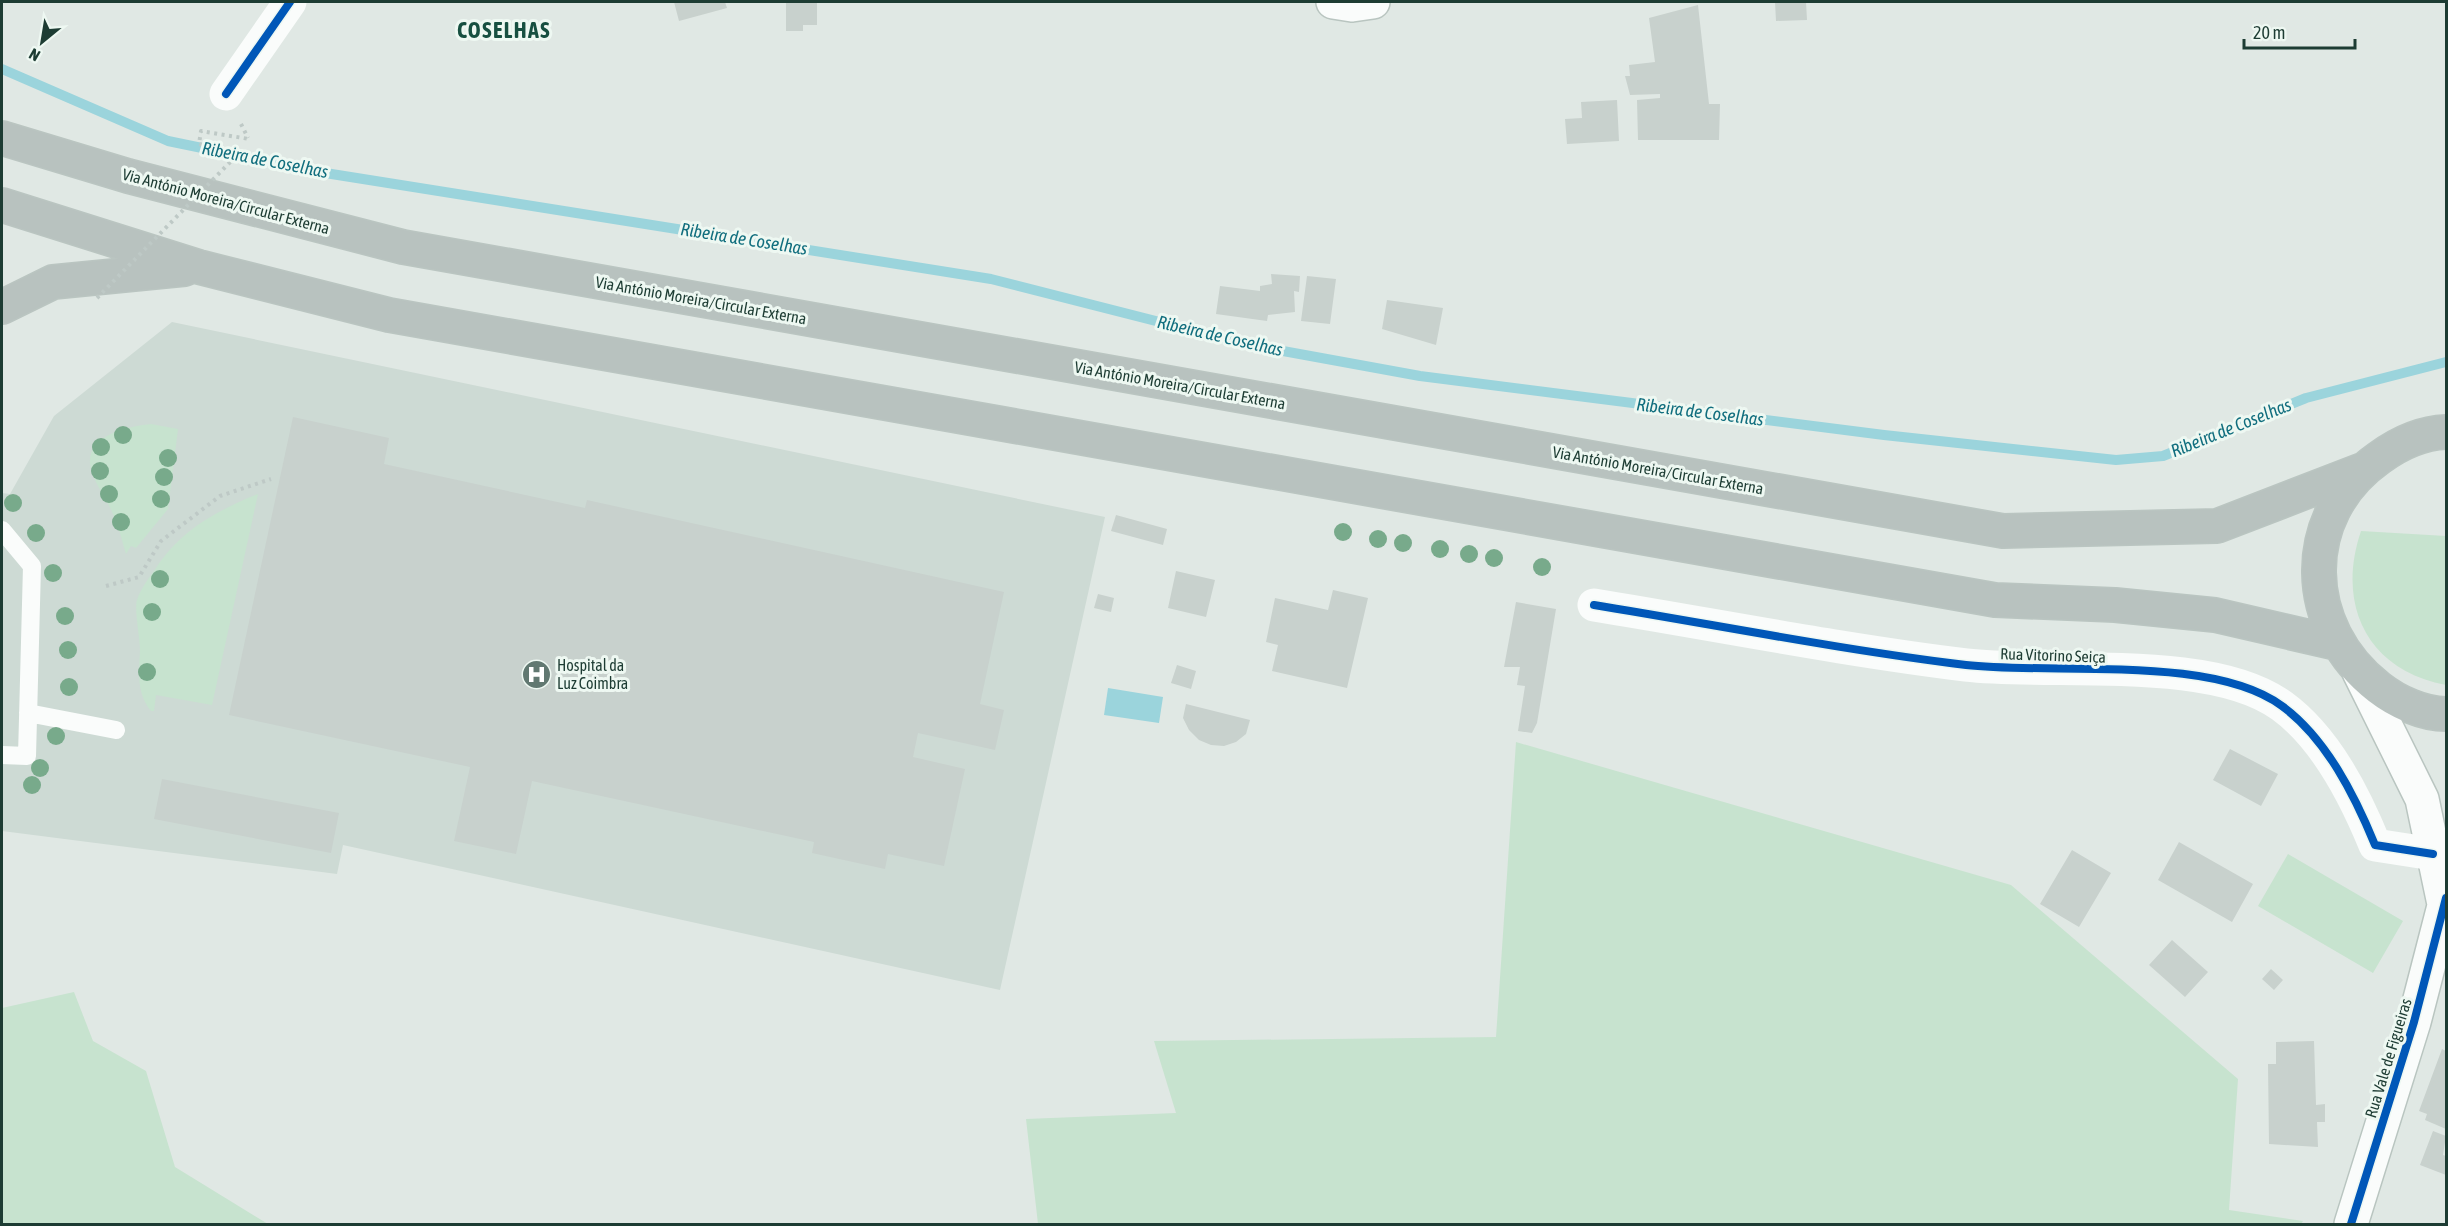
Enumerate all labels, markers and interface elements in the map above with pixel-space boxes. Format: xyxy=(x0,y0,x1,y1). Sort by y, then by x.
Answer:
north arrow xyxy=(12,12,72,72)
scale bar xyxy=(2244,12,2355,50)
district label: COSELHAS xyxy=(457,17,551,43)
text: 20 m xyxy=(2253,22,2285,43)
text: N xyxy=(26,45,43,65)
water label: Ribeira de Coselhas xyxy=(200,137,330,182)
street label: Via António Moreira/Circular Externa xyxy=(120,165,332,237)
water label: Ribeira de Coselhas xyxy=(679,218,809,259)
street label: Via António Moreira/Circular Externa xyxy=(594,273,808,327)
water label: Ribeira de Coselhas xyxy=(1155,311,1285,360)
street label: Via António Moreira/Circular Externa xyxy=(1073,358,1287,412)
water label: Ribeira de Coselhas xyxy=(1635,393,1765,430)
water label: Ribeira de Coselhas xyxy=(2168,394,2294,461)
street label: Via António Moreira/Circular Externa xyxy=(1551,443,1765,497)
street label: Rua Vitorino Seiça xyxy=(2000,644,2106,667)
place label: Hospital da Luz Coimbra xyxy=(557,656,628,692)
hospital icon: Hospital da Luz Coimbra xyxy=(520,658,552,690)
street label: Rua Vale de Figueiras xyxy=(2361,996,2416,1120)

